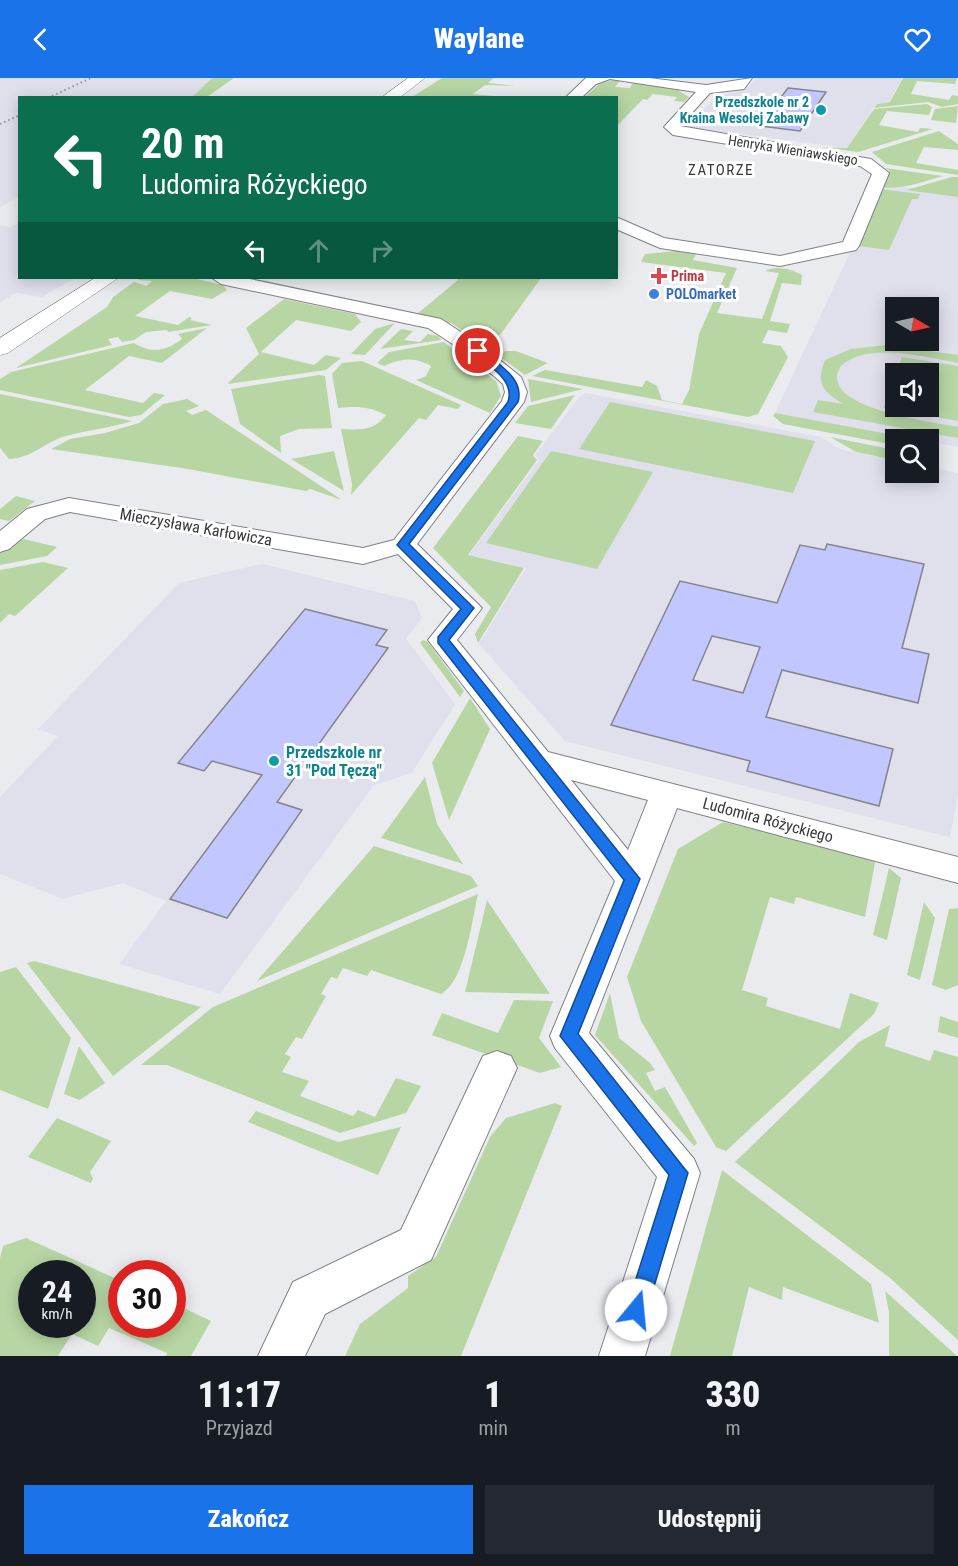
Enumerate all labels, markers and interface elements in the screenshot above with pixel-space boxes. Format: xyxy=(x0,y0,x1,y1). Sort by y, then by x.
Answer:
icon: back xyxy=(24,23,57,56)
text: Waylane xyxy=(434,23,524,55)
icon: heart xyxy=(901,23,934,56)
place label: Przedszkole nr 2 Kraina Wesołej Zabawy xyxy=(680,94,810,126)
marker: Przedszkole nr 2 Kraina Wesołej Zabawy xyxy=(814,103,828,117)
text: 20 m xyxy=(141,119,224,168)
icon: left xyxy=(42,120,120,198)
street label: Henryka Wieniawskiego xyxy=(727,132,859,168)
district label: ZATORZE xyxy=(688,161,754,179)
text: Ludomira Różyckiego xyxy=(141,169,368,201)
icon: left xyxy=(239,234,272,267)
icon: ahead xyxy=(302,234,335,267)
icon: right xyxy=(365,234,398,267)
place label: Prima xyxy=(671,268,705,284)
marker: Prima xyxy=(652,269,666,283)
place label: POLOmarket xyxy=(666,286,736,302)
marker: POLOmarket xyxy=(647,287,661,301)
north arrow xyxy=(885,297,939,351)
map controls xyxy=(885,297,939,483)
pin xyxy=(452,325,503,376)
icon: arrive xyxy=(461,334,494,367)
button: sound xyxy=(885,363,939,417)
button: search xyxy=(885,429,939,483)
street label: Mieczysława Karłowicza xyxy=(118,504,274,550)
place label: Przedszkole nr 31 "Pod Tęczą" xyxy=(286,743,382,780)
marker: Przedszkole nr 31 "Pod Tęczą" xyxy=(267,754,281,768)
street label: Ludomira Różyckiego xyxy=(701,793,835,847)
speed limit sign: 30 xyxy=(108,1260,186,1338)
text: 24 xyxy=(42,1274,72,1309)
position arrow xyxy=(604,1278,668,1342)
text: km/h xyxy=(42,1305,72,1323)
text: 11:17 xyxy=(198,1374,281,1416)
text: 1 xyxy=(484,1374,502,1416)
text: 330 xyxy=(705,1374,760,1416)
text: Przyjazd xyxy=(206,1416,273,1440)
text: min xyxy=(479,1416,508,1440)
text: m xyxy=(725,1416,740,1440)
button: Zakończ xyxy=(24,1485,473,1554)
button: Udostępnij xyxy=(485,1485,934,1554)

